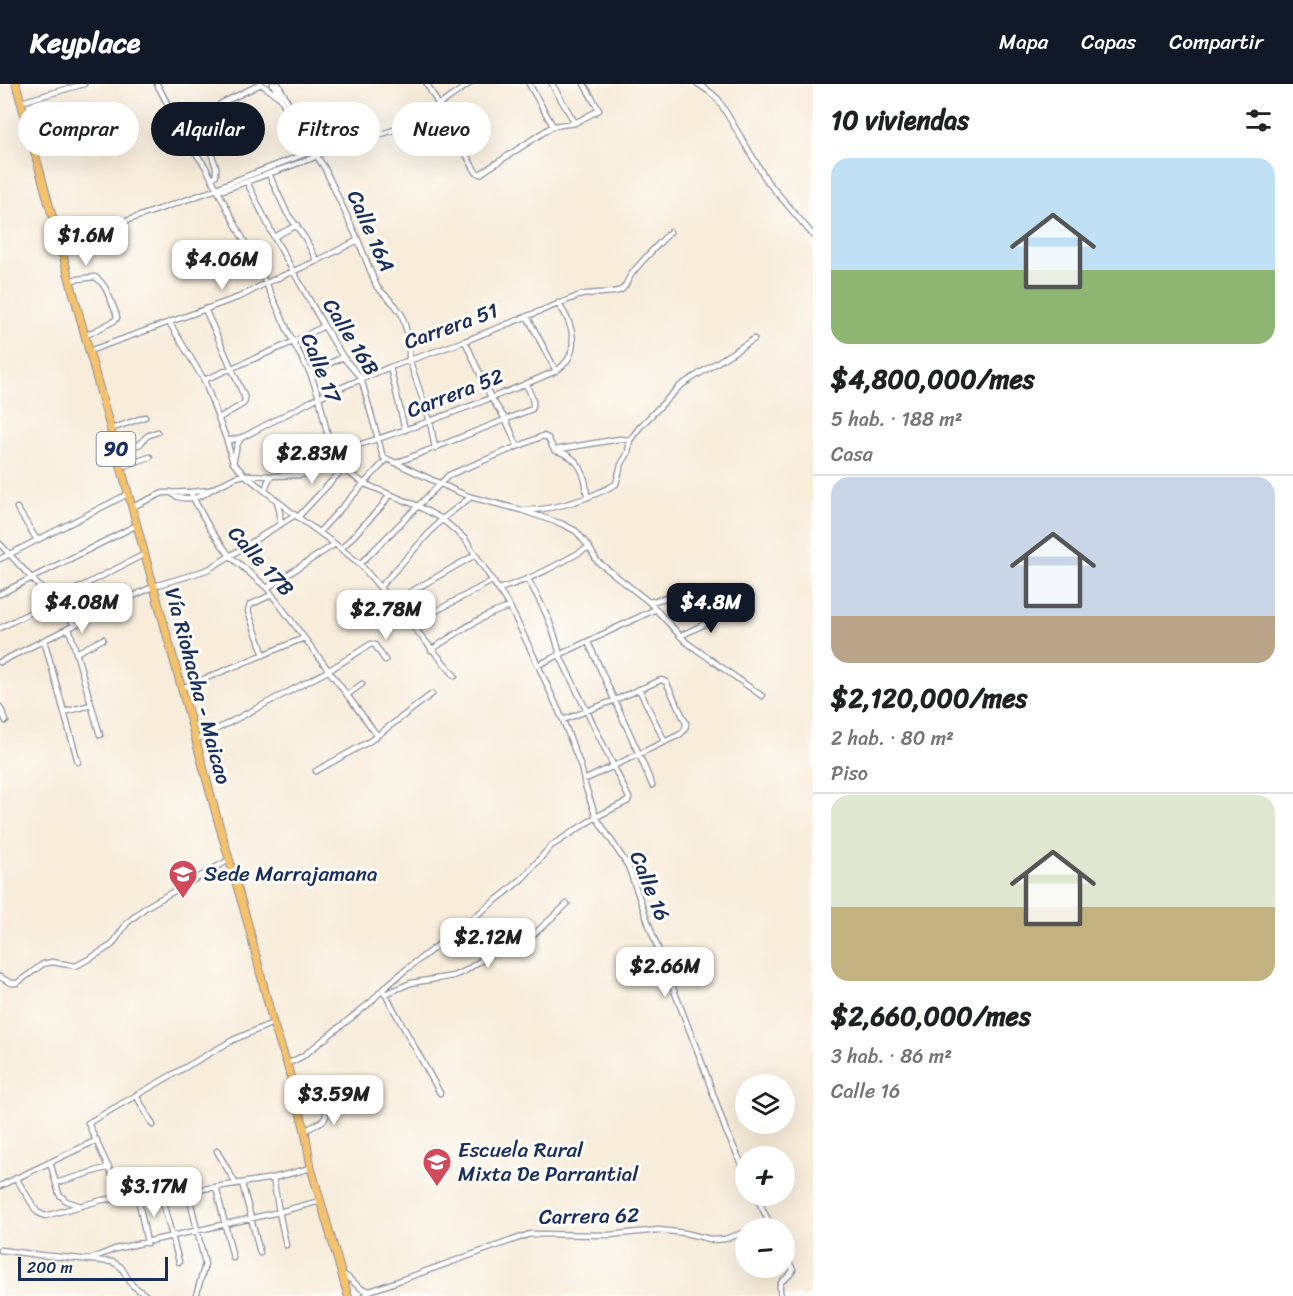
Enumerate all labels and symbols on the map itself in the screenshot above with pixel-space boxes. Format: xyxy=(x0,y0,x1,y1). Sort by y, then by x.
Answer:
street label: Calle 16A xyxy=(336,184,406,278)
pin: $1.6M xyxy=(44,216,128,267)
pin: $4.06M xyxy=(173,240,271,291)
street label: Calle 16B xyxy=(312,290,390,384)
street label: Carrera 51 xyxy=(398,291,504,361)
street label: Calle 17 xyxy=(290,327,353,411)
street label: Carrera 52 xyxy=(401,357,509,429)
road number: 90 xyxy=(96,432,136,466)
pin: $2.83M xyxy=(263,434,361,485)
street label: Calle 17B xyxy=(218,516,304,606)
pin: $4.08M xyxy=(33,583,131,634)
street label: Vía Riohacha - Maicao xyxy=(153,583,243,789)
pin: $4.8M xyxy=(669,583,753,634)
pin: $2.78M xyxy=(337,590,435,641)
street label: Calle 16 xyxy=(619,845,681,927)
place label: Sede Marrajamana xyxy=(204,855,378,893)
school or university icon: Sede Marrajamana xyxy=(167,858,199,900)
pin: $2.12M xyxy=(439,918,537,969)
pin: $2.66M xyxy=(616,947,714,998)
pin: $3.59M xyxy=(285,1075,383,1126)
place label: Escuela Rural Mixta De Parrantial xyxy=(458,1131,639,1193)
school or university icon: Escuela Rural Mixta De Parrantial xyxy=(421,1146,453,1188)
pin: $3.17M xyxy=(105,1167,203,1218)
street label: Carrera 62 xyxy=(539,1196,639,1236)
scale bar xyxy=(18,1254,168,1282)

